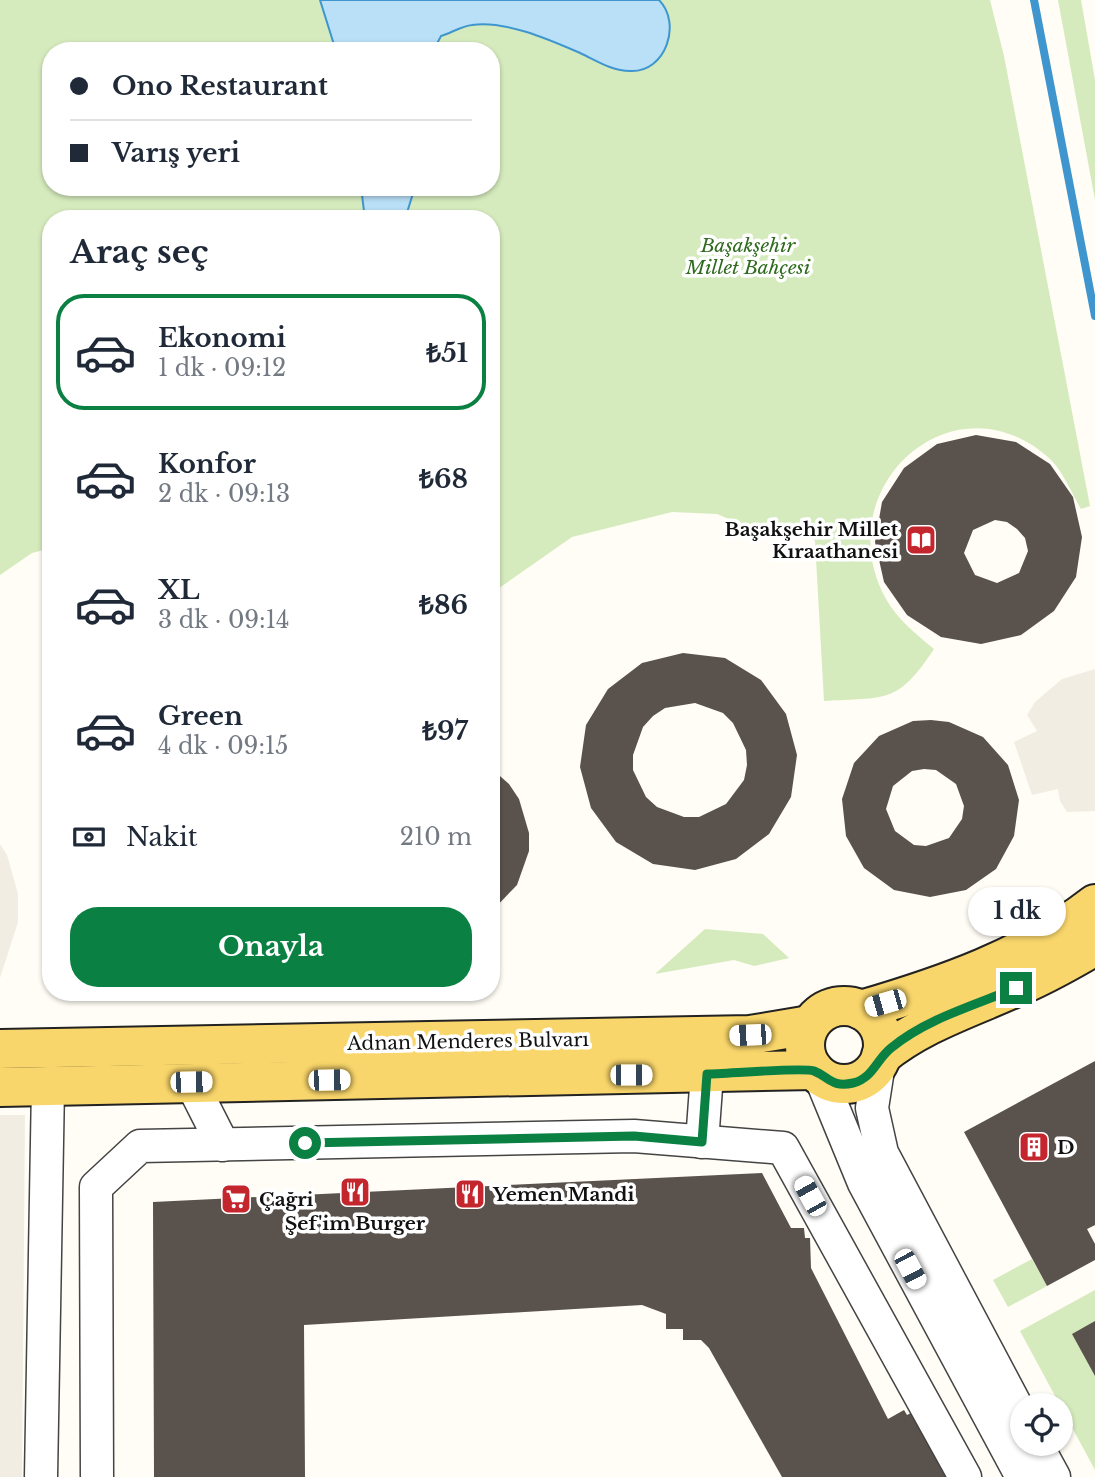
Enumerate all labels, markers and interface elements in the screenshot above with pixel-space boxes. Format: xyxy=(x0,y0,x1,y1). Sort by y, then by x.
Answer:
text: Ono Restaurant xyxy=(112,70,328,102)
text: Varış yeri xyxy=(112,137,240,169)
text: Araç seç xyxy=(70,232,208,272)
park label: Başakşehir Millet Bahçesi xyxy=(685,234,811,279)
icon: car xyxy=(74,321,137,384)
text: Ekonomi xyxy=(158,322,286,354)
text: ₺51 xyxy=(426,337,468,369)
text: 1 dk · 09:12 xyxy=(158,354,286,382)
icon: car xyxy=(74,447,137,510)
text: Konfor xyxy=(158,448,256,480)
text: ₺68 xyxy=(419,463,468,495)
text: 2 dk · 09:13 xyxy=(158,480,290,508)
place label: Başakşehir Millet Kıraathanesi xyxy=(725,518,899,563)
library icon: Başakşehir Millet Kıraathanesi xyxy=(904,523,938,557)
icon: car xyxy=(74,573,137,636)
text: XL xyxy=(158,574,200,606)
text: ₺86 xyxy=(419,589,468,621)
text: 3 dk · 09:14 xyxy=(158,606,289,634)
icon: car xyxy=(74,699,137,762)
text: Green xyxy=(158,700,243,732)
text: ₺97 xyxy=(422,715,468,747)
text: 4 dk · 09:15 xyxy=(158,732,288,760)
icon: cash xyxy=(70,818,108,856)
text: Nakit xyxy=(126,821,198,853)
text: 210 m xyxy=(400,823,472,851)
callout: 1 dk xyxy=(967,886,1065,936)
text: 1 dk xyxy=(993,897,1041,925)
button: Onayla xyxy=(70,907,472,987)
route end xyxy=(1000,972,1032,1004)
car xyxy=(862,987,909,1019)
car xyxy=(729,1024,772,1046)
street label: Adnan Menderes Bulvarı xyxy=(346,1028,590,1055)
car xyxy=(611,1065,653,1086)
car xyxy=(308,1069,351,1091)
car xyxy=(170,1071,213,1093)
route start xyxy=(289,1127,321,1159)
building icon: D xyxy=(1017,1130,1051,1164)
place label: D xyxy=(1057,1136,1074,1159)
car xyxy=(791,1173,830,1219)
restaurant icon: Şef'im Burger xyxy=(338,1175,372,1209)
restaurant icon: Yemen Mandi xyxy=(453,1177,487,1211)
supermarket icon: Çağri xyxy=(219,1182,253,1216)
place label: Yemen Mandi xyxy=(492,1183,634,1206)
place label: Çağri xyxy=(259,1188,314,1211)
place label: Şef'im Burger xyxy=(285,1212,426,1235)
car xyxy=(891,1246,930,1292)
map controls xyxy=(1010,1393,1073,1456)
button: locate xyxy=(1010,1393,1073,1456)

